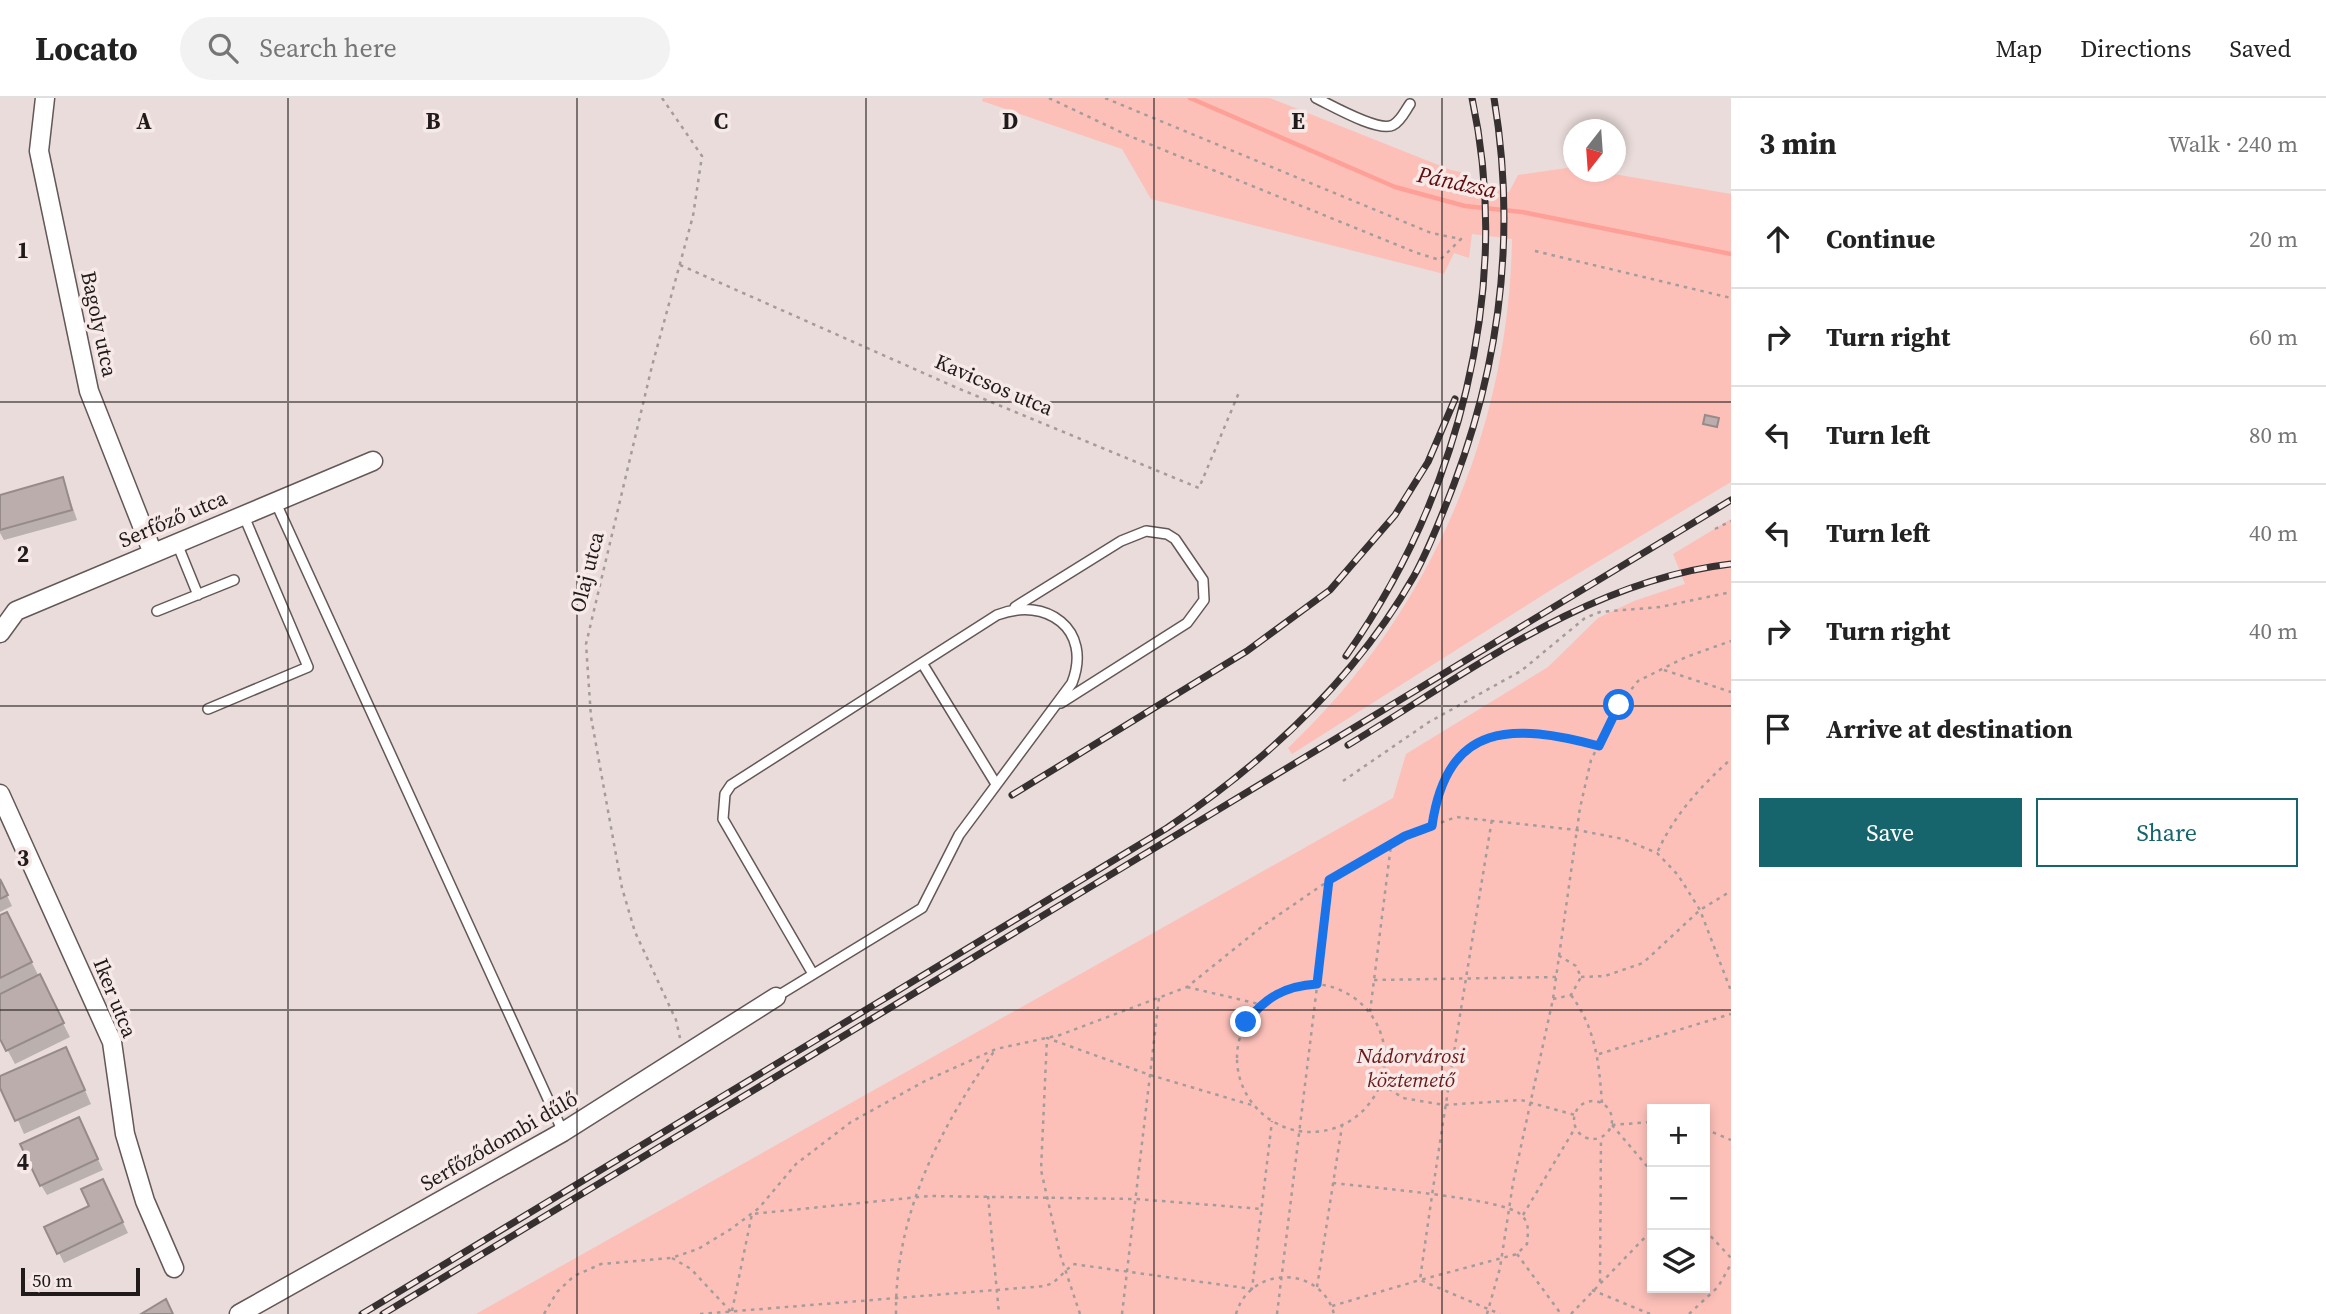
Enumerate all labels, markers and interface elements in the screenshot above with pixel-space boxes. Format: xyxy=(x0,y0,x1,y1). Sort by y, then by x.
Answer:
search box xyxy=(180,17,670,80)
text: Locato xyxy=(35,26,138,71)
icon: search xyxy=(204,29,242,67)
text: Search here xyxy=(260,30,397,66)
text: Map xyxy=(1995,32,2042,65)
text: Directions xyxy=(2080,32,2191,65)
text: Saved xyxy=(2229,32,2291,65)
text: A xyxy=(136,105,152,137)
text: B xyxy=(426,105,441,137)
text: C xyxy=(714,105,728,137)
text: D xyxy=(1002,105,1018,137)
text: E xyxy=(1291,105,1305,137)
north arrow xyxy=(1563,119,1626,182)
text: 3 min xyxy=(1759,123,1837,164)
text: Walk · 240 m xyxy=(2168,128,2298,160)
water label: Pándzsa xyxy=(1413,158,1500,206)
icon: ahead xyxy=(1759,220,1797,258)
text: Continue xyxy=(1826,221,1935,257)
text: 20 m xyxy=(2249,223,2298,255)
text: 1 xyxy=(17,234,29,266)
street label: Bagoly utca xyxy=(74,268,125,380)
icon: right xyxy=(1759,318,1797,356)
text: Turn right xyxy=(1826,319,1950,355)
text: 60 m xyxy=(2249,321,2298,353)
street label: Kavicsos utca xyxy=(931,347,1058,423)
icon: left xyxy=(1759,416,1797,454)
text: Turn left xyxy=(1826,417,1930,453)
text: 80 m xyxy=(2249,419,2298,451)
street label: Serfőző utca xyxy=(114,483,232,554)
icon: left xyxy=(1759,514,1797,552)
text: Turn left xyxy=(1826,515,1930,551)
text: 40 m xyxy=(2249,517,2298,549)
street label: Olaj utca xyxy=(562,528,611,615)
text: 2 xyxy=(17,538,29,570)
icon: right xyxy=(1759,612,1797,650)
text: Turn right xyxy=(1826,613,1950,649)
text: 40 m xyxy=(2249,615,2298,647)
route start xyxy=(1603,689,1634,720)
icon: arrive xyxy=(1759,710,1797,748)
text: Arrive at destination xyxy=(1826,711,2073,747)
button: Save xyxy=(1759,798,2022,867)
button: Share xyxy=(2036,798,2298,867)
text: 3 xyxy=(17,842,29,874)
street label: Iker utca xyxy=(86,954,145,1042)
route end xyxy=(1230,1006,1261,1037)
park label: Nádorvárosi köztemető xyxy=(1356,1041,1466,1094)
street label: Serfőződombi dűlő xyxy=(415,1084,583,1197)
map controls xyxy=(1647,1104,1710,1293)
button: + xyxy=(1647,1104,1710,1167)
text: 4 xyxy=(17,1146,29,1178)
button: − xyxy=(1647,1167,1710,1230)
button: layers xyxy=(1647,1230,1710,1293)
scale bar xyxy=(21,1265,140,1297)
text: 50 m xyxy=(32,1267,73,1293)

